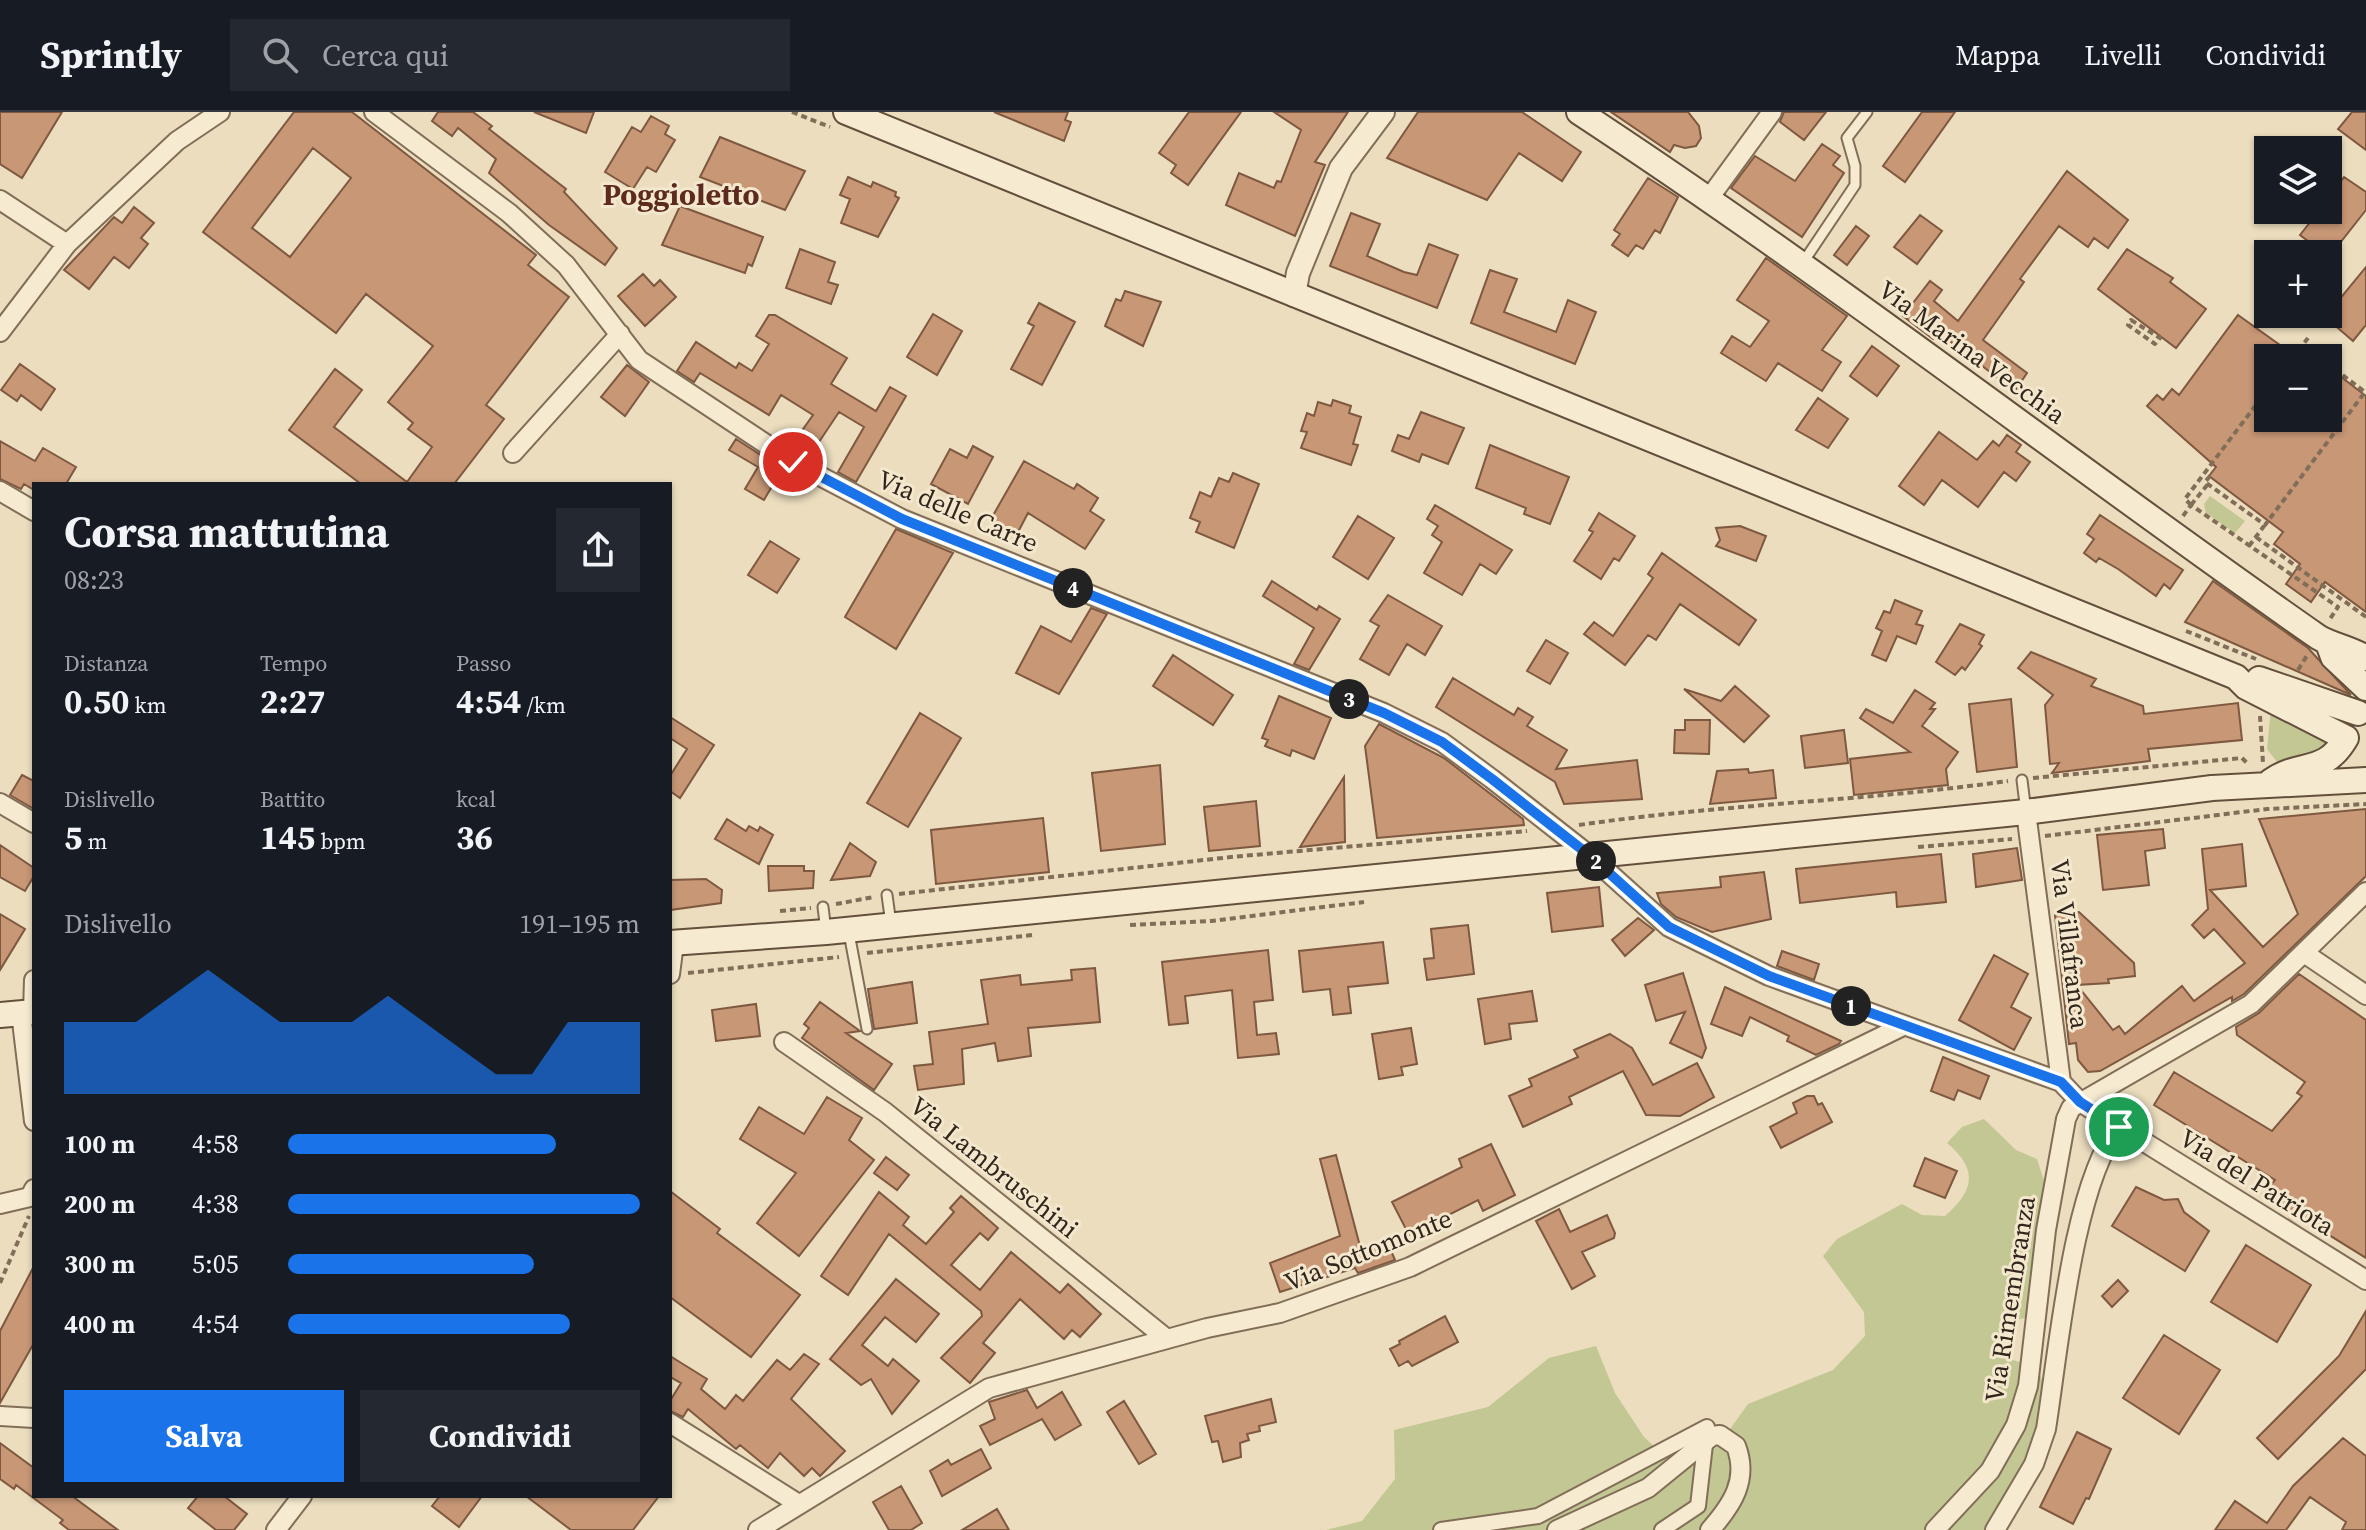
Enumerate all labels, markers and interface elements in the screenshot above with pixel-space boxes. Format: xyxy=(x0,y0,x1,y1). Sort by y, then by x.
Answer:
search box xyxy=(230,19,790,91)
text: Sprintly xyxy=(40,29,182,81)
icon: search xyxy=(258,33,302,77)
text: Cerca qui xyxy=(322,35,449,76)
text: Mappa xyxy=(1955,36,2040,74)
text: Livelli xyxy=(2084,36,2161,74)
text: Condividi xyxy=(2205,36,2326,74)
map controls xyxy=(2254,136,2342,432)
button: layers xyxy=(2254,136,2342,224)
district label: Poggioletto xyxy=(603,174,759,215)
button: + xyxy=(2254,240,2342,328)
street label: Via Marina Vecchia xyxy=(1871,272,2074,433)
button: − xyxy=(2254,344,2342,432)
pin xyxy=(759,428,827,496)
icon: check xyxy=(771,440,815,484)
street label: Via delle Carre xyxy=(872,461,1044,561)
text: Corsa mattutina xyxy=(64,501,389,562)
button: share xyxy=(556,508,640,592)
text: 08:23 xyxy=(64,562,124,598)
pin: 4 xyxy=(1053,568,1093,608)
text: 4 xyxy=(1067,573,1079,603)
text: Distanza xyxy=(64,648,149,678)
text: Tempo xyxy=(260,648,327,678)
text: Passo xyxy=(456,648,511,678)
text: 0.50 xyxy=(64,678,129,724)
text: 2:27 xyxy=(260,678,325,724)
text: 4:54 xyxy=(456,678,521,724)
pin: 3 xyxy=(1329,679,1369,719)
text: 3 xyxy=(1343,684,1355,714)
text: km xyxy=(129,690,166,720)
text: /km xyxy=(521,690,566,720)
text: Dislivello xyxy=(64,784,155,814)
text: Battito xyxy=(260,784,325,814)
text: kcal xyxy=(456,784,496,814)
text: 5 xyxy=(64,814,82,860)
text: 145 xyxy=(260,814,315,860)
text: 36 xyxy=(456,814,493,860)
text: m xyxy=(82,826,107,856)
text: bpm xyxy=(315,826,366,856)
pin: 2 xyxy=(1576,841,1616,881)
text: 2 xyxy=(1590,846,1602,876)
street label: Via Villafranca xyxy=(2042,857,2098,1032)
text: Dislivello xyxy=(64,906,172,942)
text: 191–195 m xyxy=(519,906,640,942)
pin: 1 xyxy=(1831,986,1871,1026)
text: 1 xyxy=(1845,991,1857,1021)
street label: Via Lambruschini xyxy=(902,1088,1086,1246)
pin xyxy=(2085,1093,2153,1161)
icon: arrive xyxy=(2097,1105,2141,1149)
street label: Via del Patriota xyxy=(2173,1120,2342,1245)
text: 100 m xyxy=(64,1126,135,1162)
text: 4:58 xyxy=(192,1126,239,1162)
text: 200 m xyxy=(64,1186,135,1222)
text: 4:38 xyxy=(192,1186,239,1222)
street label: Via Rimembranza xyxy=(1976,1193,2044,1405)
street label: Via Sottomonte xyxy=(1279,1200,1457,1300)
text: 300 m xyxy=(64,1246,135,1282)
text: 5:05 xyxy=(192,1246,239,1282)
text: 400 m xyxy=(64,1306,135,1342)
text: 4:54 xyxy=(192,1306,239,1342)
button: Salva xyxy=(64,1390,344,1482)
button: Condividi xyxy=(360,1390,640,1482)

